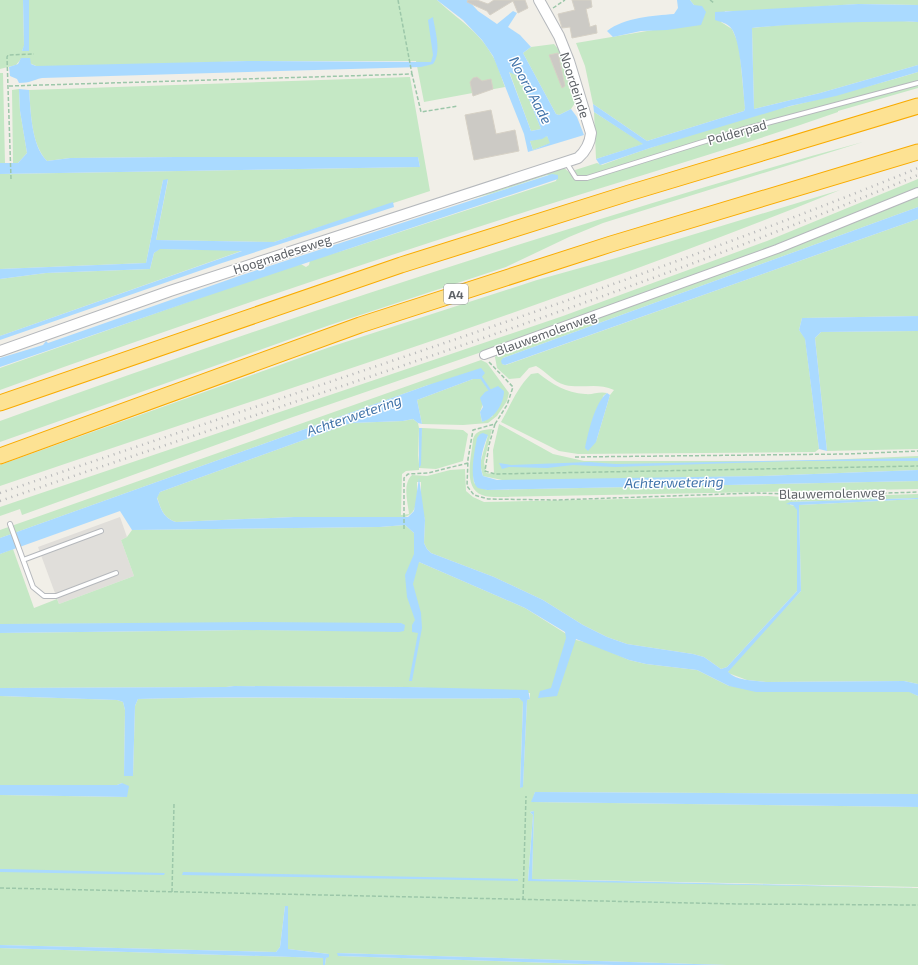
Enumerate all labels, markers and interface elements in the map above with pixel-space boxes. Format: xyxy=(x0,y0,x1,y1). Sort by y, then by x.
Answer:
street label: Noordeinde xyxy=(557,50,593,120)
water label: Noord Aade xyxy=(506,53,556,127)
street label: Polderpad xyxy=(706,116,768,148)
street label: Hoogmadeseweg xyxy=(231,231,333,277)
road number: A4 xyxy=(444,284,468,304)
street label: Blauwemolenweg xyxy=(493,307,599,359)
water label: Achterwetering xyxy=(303,391,404,440)
water label: Achterwetering xyxy=(623,473,724,491)
street label: Blauwemolenweg xyxy=(779,484,885,502)

